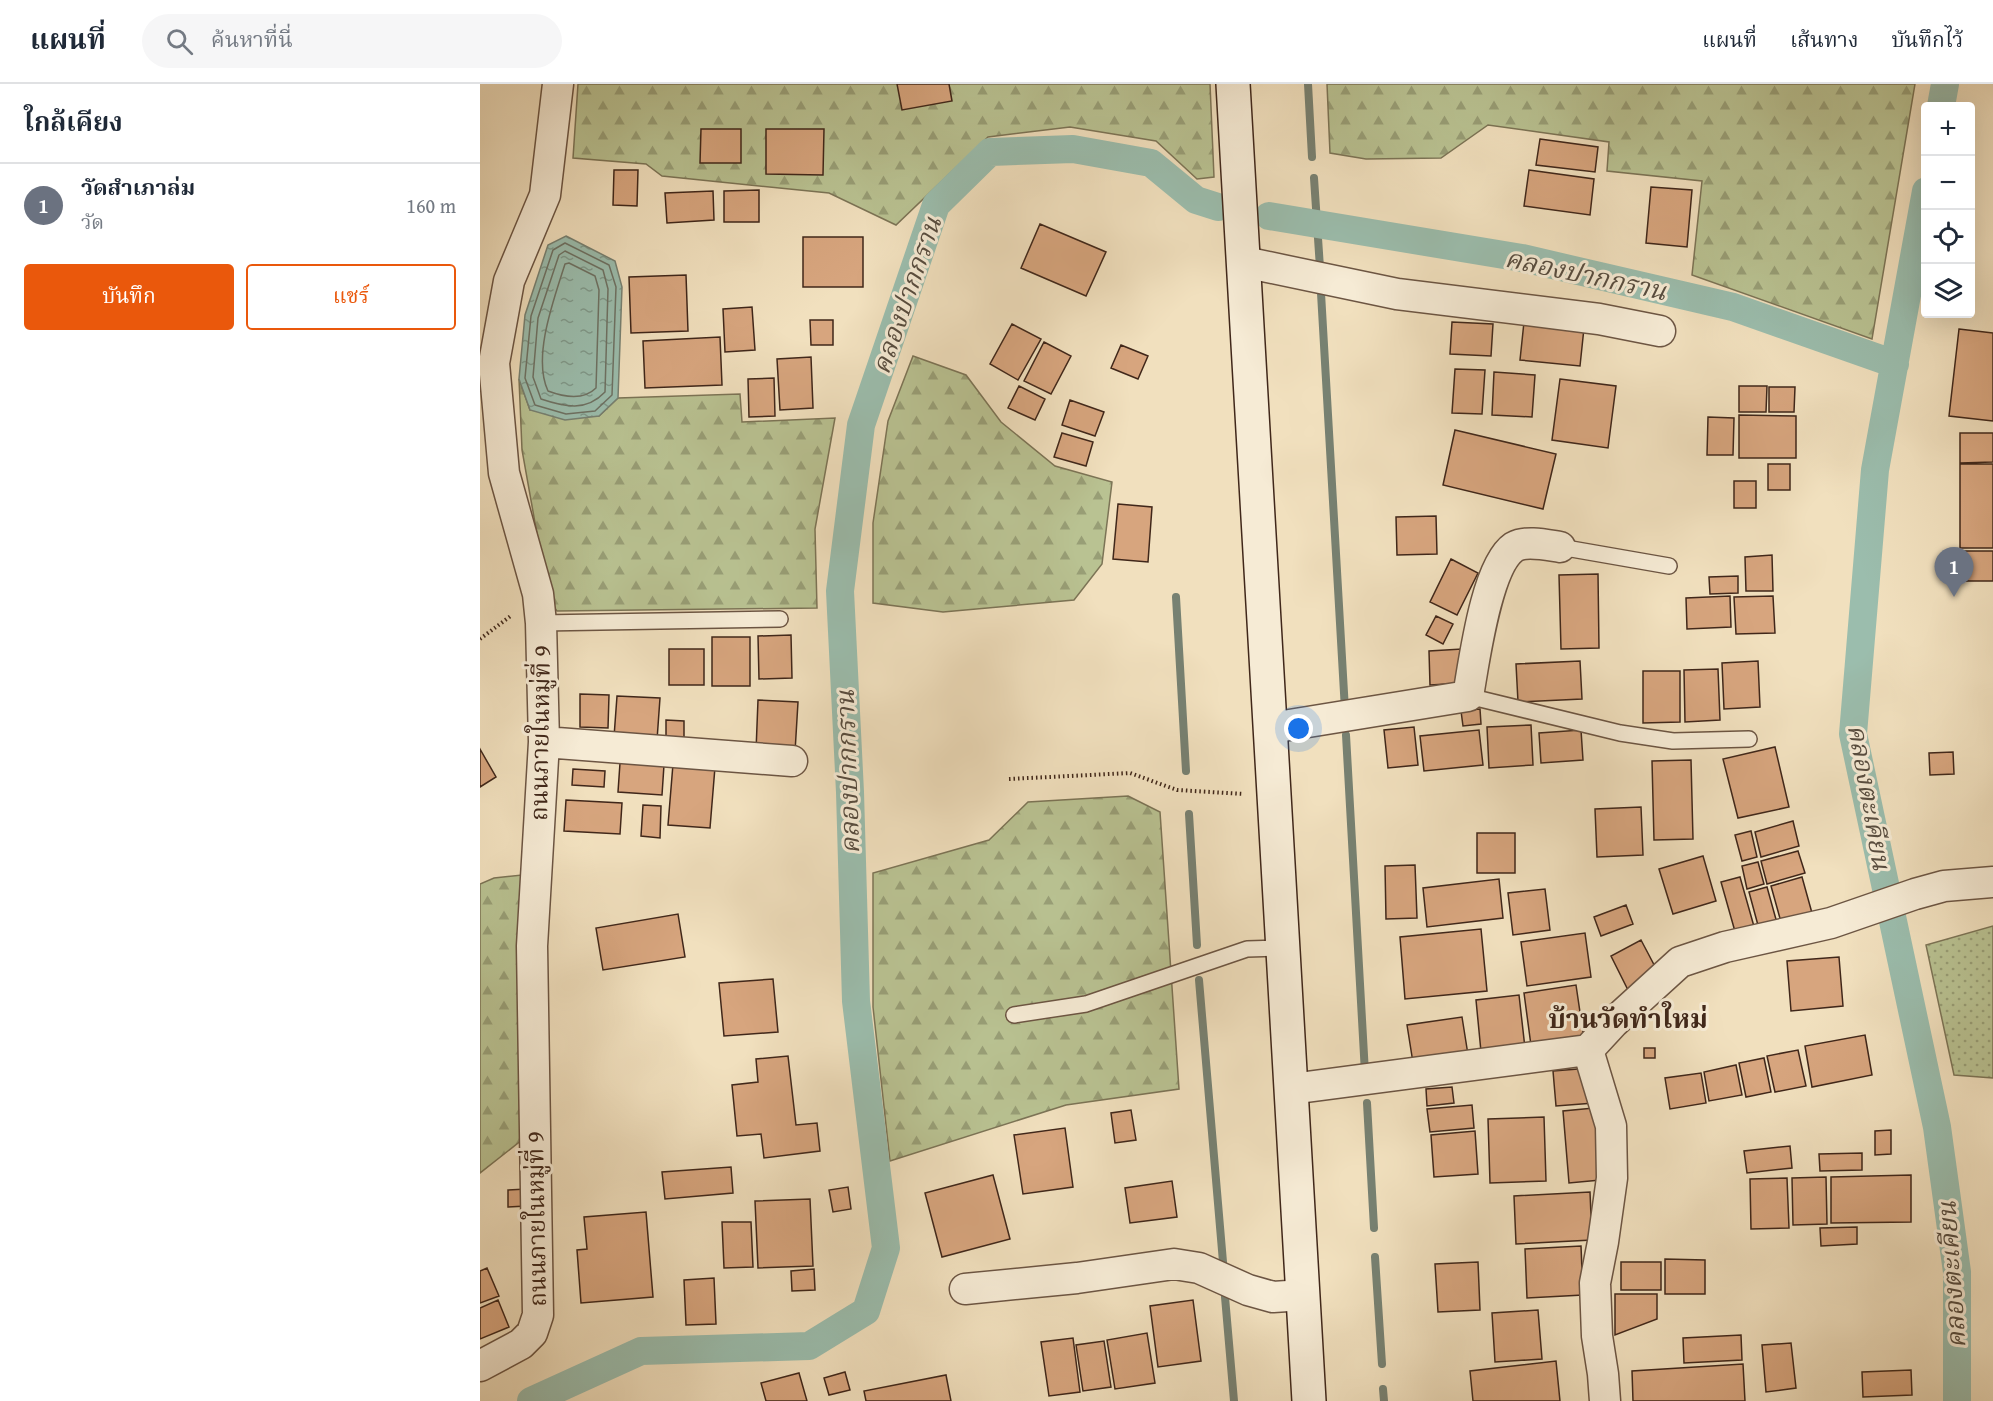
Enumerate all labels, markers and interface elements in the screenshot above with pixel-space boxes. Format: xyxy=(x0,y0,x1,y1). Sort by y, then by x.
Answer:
search box xyxy=(142,14,562,68)
text: แผนที่ xyxy=(30,18,106,59)
text: ค้นหาที่นี่ xyxy=(211,23,293,55)
text: แผนที่ xyxy=(1702,24,1757,55)
text: เส้นทาง xyxy=(1790,24,1858,55)
text: บันทึกไว้ xyxy=(1891,24,1963,55)
icon: search xyxy=(163,25,196,58)
text: ใกล้เคียง xyxy=(24,102,123,141)
map controls xyxy=(1921,102,1975,318)
button: + xyxy=(1921,102,1975,156)
button: − xyxy=(1921,156,1975,210)
text: วัดสำเภาล่ม xyxy=(81,171,195,203)
text: 1 xyxy=(38,191,49,220)
text: 160 m xyxy=(406,191,456,220)
text: วัด xyxy=(81,207,104,236)
water label: คลองปากกราน xyxy=(861,210,951,379)
button: locate xyxy=(1921,210,1975,264)
water label: คลองปากกราน xyxy=(1502,238,1671,310)
button: บันทึก xyxy=(24,264,234,330)
button: แชร์ xyxy=(246,264,456,330)
button: layers xyxy=(1921,264,1975,318)
pin: 1 xyxy=(1934,548,1974,597)
street label: ถนนภายในหมู่ที่ 9 xyxy=(521,645,559,821)
water label: คลองปากกราน xyxy=(825,688,869,855)
your location xyxy=(1284,714,1313,743)
water label: คลองตะเคียน xyxy=(1838,721,1902,874)
district label: บ้านวัดทำใหม่ xyxy=(1548,998,1708,1038)
street label: ถนนภายในหมู่ที่ 9 xyxy=(517,1131,555,1307)
water label: คลองตะเคียน xyxy=(1926,1199,1976,1350)

